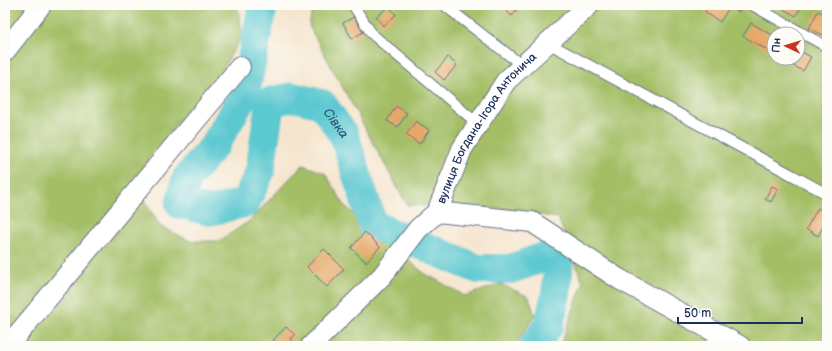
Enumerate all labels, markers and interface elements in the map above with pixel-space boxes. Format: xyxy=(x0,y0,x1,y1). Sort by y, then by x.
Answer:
north arrow xyxy=(766,26,806,66)
text: Пн xyxy=(770,38,784,53)
street label: вулиця Богдана-Ігора Антонича xyxy=(434,49,540,206)
water label: Сівка xyxy=(320,105,352,142)
scale bar xyxy=(678,299,802,325)
text: 50 m xyxy=(684,306,711,321)

